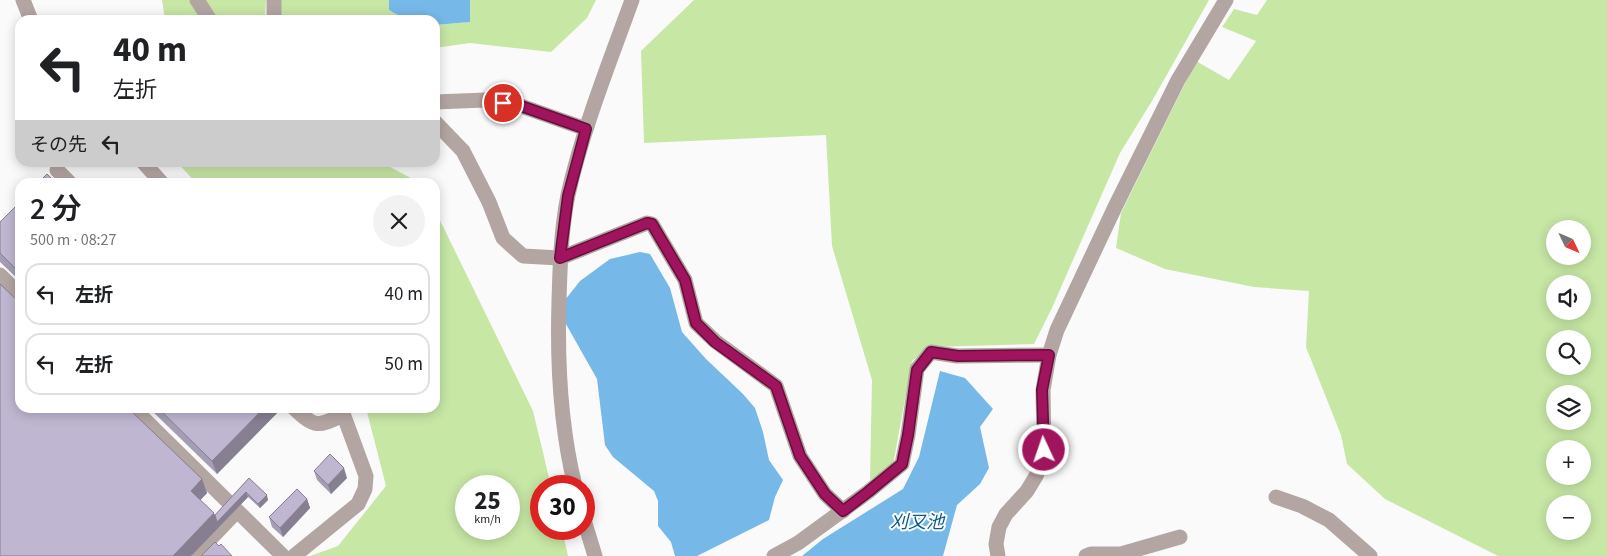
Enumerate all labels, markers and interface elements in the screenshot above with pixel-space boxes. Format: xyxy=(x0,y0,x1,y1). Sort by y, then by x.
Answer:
text: 40 m xyxy=(113,25,187,75)
icon: left xyxy=(30,35,95,100)
text: 左折 xyxy=(113,74,157,106)
pin xyxy=(482,82,524,124)
icon: arrive xyxy=(489,89,517,117)
icon: left xyxy=(97,130,125,158)
text: その先 xyxy=(30,132,87,159)
text: 2 分 xyxy=(30,188,81,231)
button: close xyxy=(373,195,425,247)
north arrow xyxy=(1546,220,1591,265)
map controls xyxy=(1546,220,1591,540)
text: 500 m · 08:27 xyxy=(30,229,117,251)
button: sound xyxy=(1546,275,1591,320)
icon: left xyxy=(32,280,60,308)
text: 40 m xyxy=(385,281,423,308)
text: 左折 xyxy=(75,282,113,309)
button: search xyxy=(1546,330,1591,375)
icon: left xyxy=(32,350,60,378)
text: 50 m xyxy=(385,351,423,378)
text: 左折 xyxy=(75,352,113,379)
button: layers xyxy=(1546,385,1591,430)
position arrow xyxy=(1017,423,1069,475)
button: + xyxy=(1546,440,1591,485)
speed limit sign: 30 xyxy=(530,475,595,540)
text: 25 xyxy=(474,483,501,519)
button: − xyxy=(1546,495,1591,540)
water label: 刈又池 xyxy=(890,510,946,535)
text: km/h xyxy=(474,511,501,528)

